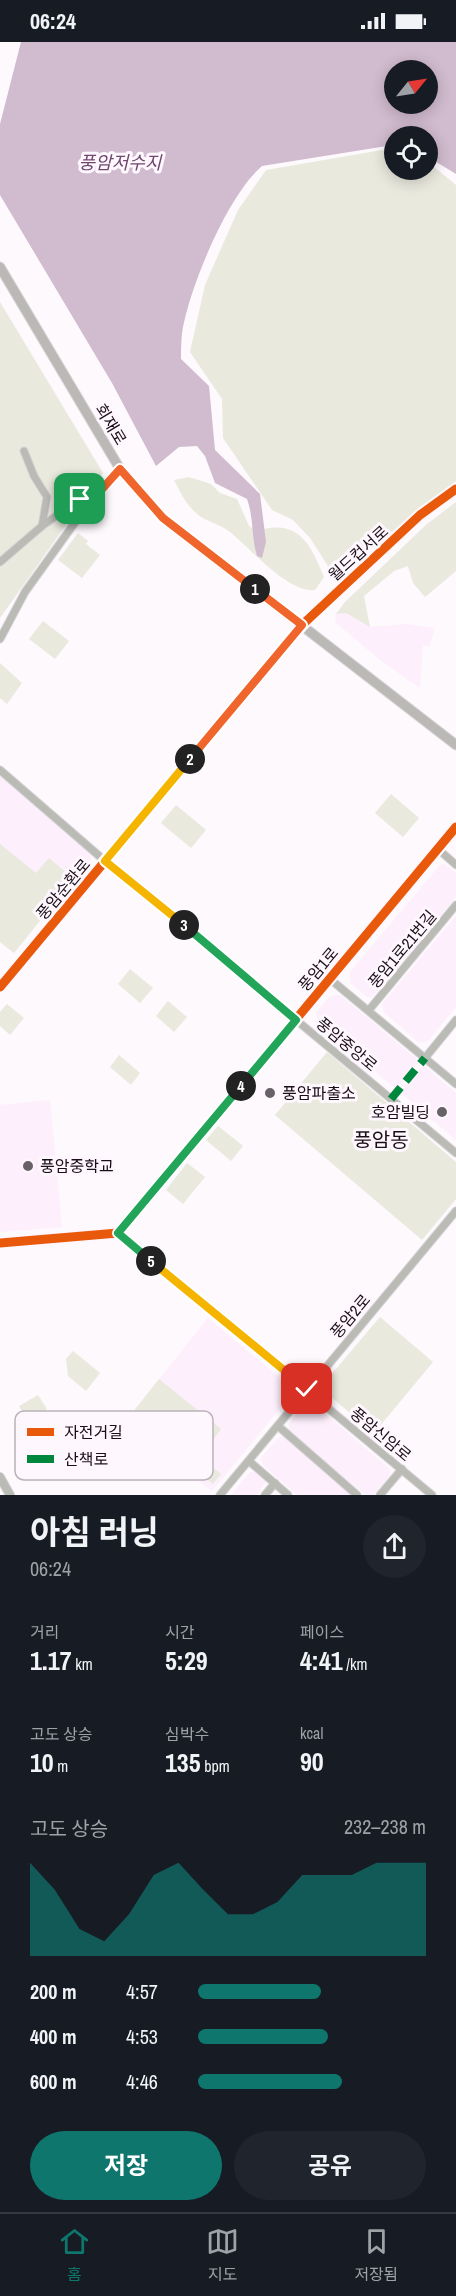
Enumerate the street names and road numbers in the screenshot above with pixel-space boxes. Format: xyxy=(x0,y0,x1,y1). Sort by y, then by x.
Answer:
street label: 회재로 xyxy=(90,399,132,449)
street label: 월드컵서로 xyxy=(323,520,393,586)
street label: 풍암순환로 xyxy=(31,854,95,924)
street label: 풍암1로21번길 xyxy=(363,905,441,993)
street label: 풍암1로 xyxy=(293,942,343,996)
street label: 풍암중앙로 xyxy=(312,1012,382,1076)
street label: 풍암2로 xyxy=(325,1289,375,1343)
street label: 풍암신암로 xyxy=(346,1402,416,1466)

